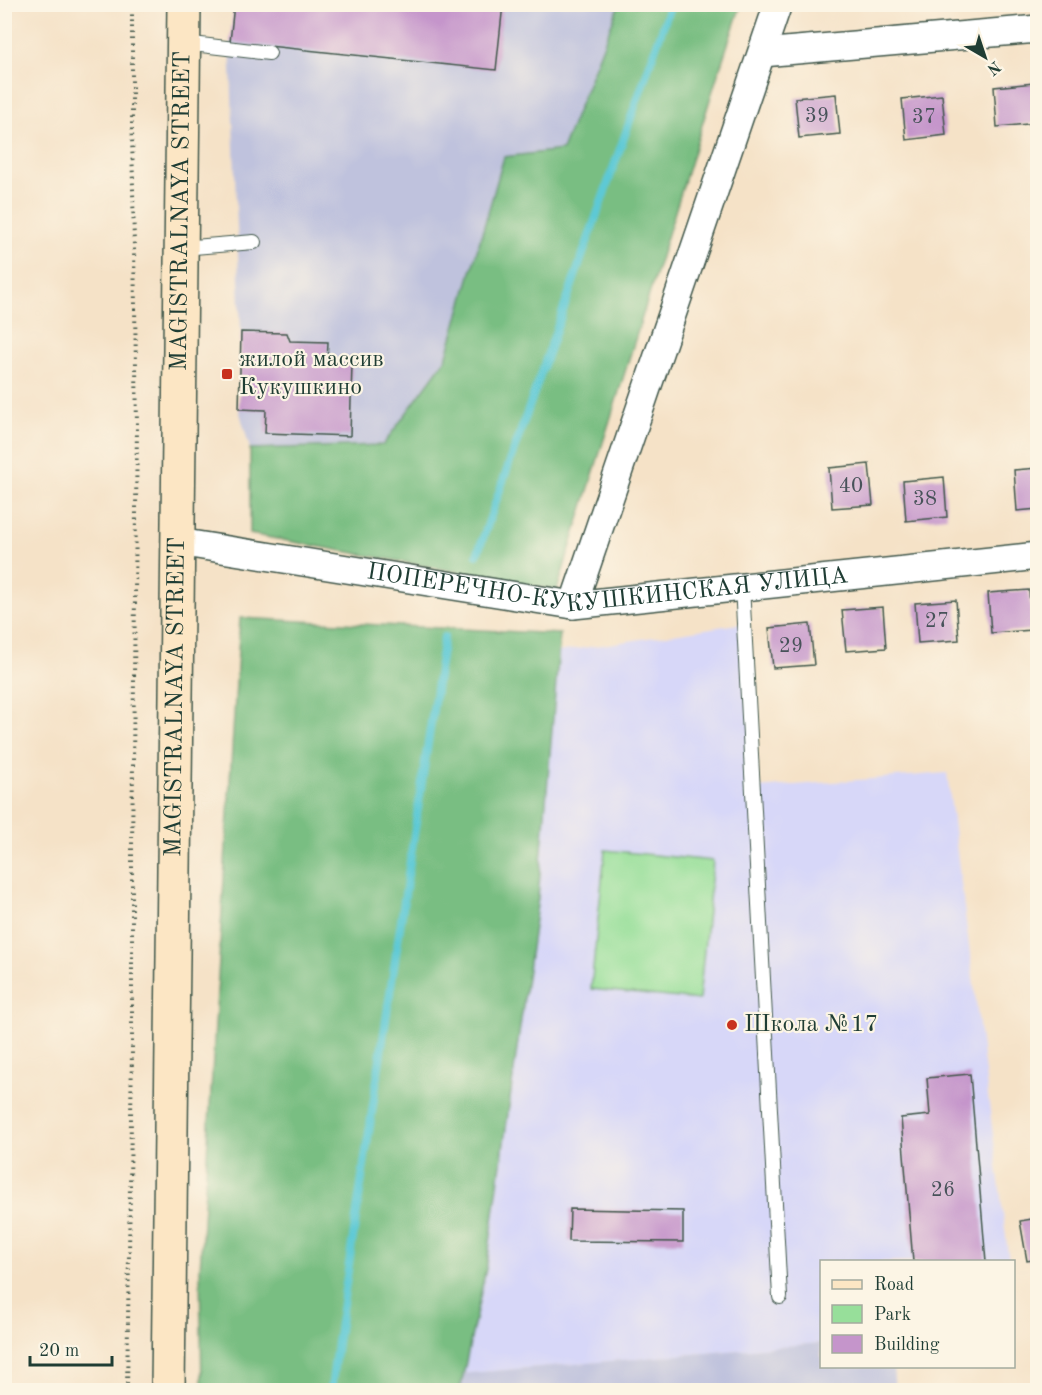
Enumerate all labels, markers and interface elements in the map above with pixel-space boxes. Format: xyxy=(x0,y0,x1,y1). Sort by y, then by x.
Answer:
north arrow xyxy=(955,27,1015,87)
street label: MAGISTRALNAYA STREET xyxy=(168,51,195,371)
text: N xyxy=(983,57,1003,78)
house number: 39 xyxy=(805,106,829,127)
house number: 37 xyxy=(912,107,936,128)
place label: жилой массив Кукушкино xyxy=(239,348,384,400)
marker: жилой массив Кукушкино xyxy=(220,367,234,381)
house number: 40 xyxy=(839,476,863,497)
house number: 38 xyxy=(913,489,937,510)
street label: MAGISTRALNAYA STREET xyxy=(162,537,190,857)
street label: ПОПЕРЕЧНО-КУКУШКИНСКАЯ УЛИЦА xyxy=(365,560,849,618)
house number: 27 xyxy=(925,611,949,632)
house number: 29 xyxy=(779,636,803,657)
place label: Школа №17 xyxy=(744,1013,879,1037)
marker: Школа №17 xyxy=(725,1018,739,1032)
house number: 26 xyxy=(931,1180,955,1201)
legend xyxy=(820,1260,1015,1368)
text: Road xyxy=(874,1276,914,1294)
text: Park xyxy=(874,1306,911,1324)
scale bar xyxy=(30,1329,112,1367)
text: Building xyxy=(874,1336,940,1354)
text: 20 m xyxy=(39,1342,79,1360)

